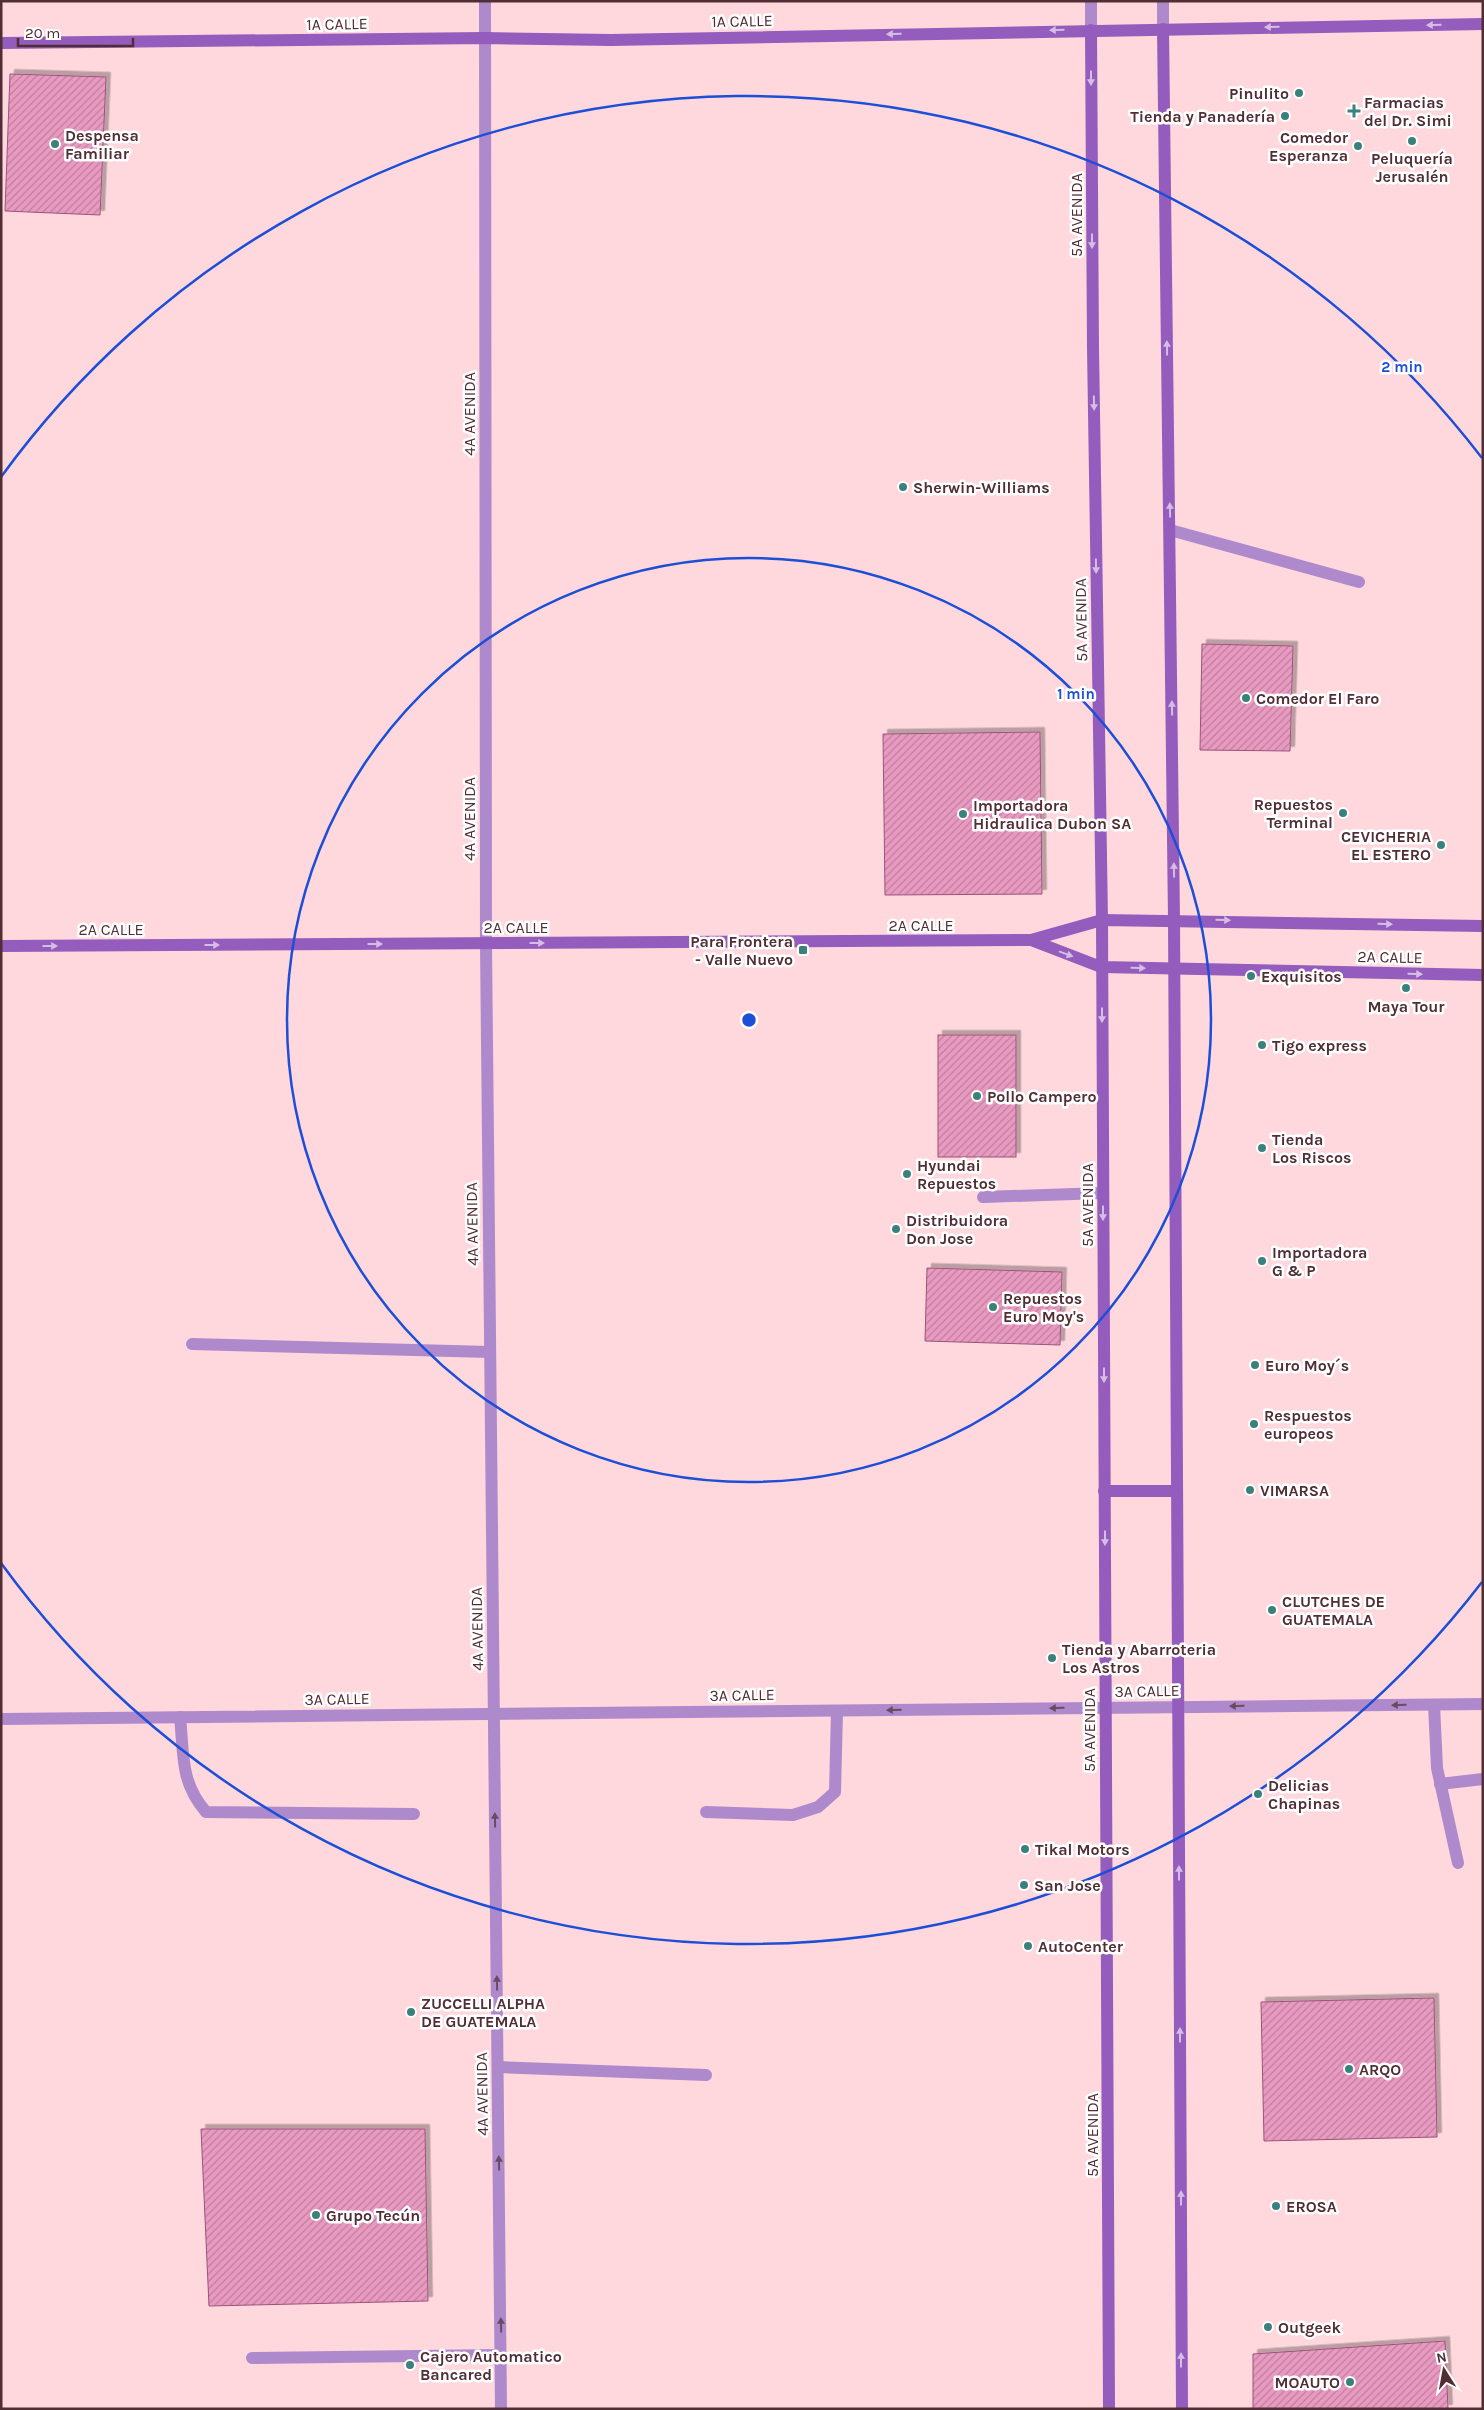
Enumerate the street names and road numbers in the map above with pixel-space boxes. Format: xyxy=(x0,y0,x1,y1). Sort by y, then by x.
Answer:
street label: 1A CALLE xyxy=(711,11,773,31)
street label: 1A CALLE xyxy=(306,14,368,34)
street label: 5A AVENIDA xyxy=(1067,173,1086,257)
street label: 4A AVENIDA xyxy=(460,372,479,456)
street label: 5A AVENIDA xyxy=(1071,578,1091,662)
street label: 4A AVENIDA xyxy=(460,777,479,861)
street label: 2A CALLE xyxy=(888,916,954,935)
street label: 2A CALLE xyxy=(483,918,549,937)
street label: 2A CALLE xyxy=(78,920,144,939)
street label: 2A CALLE xyxy=(1357,947,1423,967)
street label: 5A AVENIDA xyxy=(1078,1163,1097,1247)
street label: 4A AVENIDA xyxy=(462,1182,482,1266)
street label: 4A AVENIDA xyxy=(467,1587,487,1671)
street label: 3A CALLE xyxy=(1114,1681,1180,1701)
street label: 3A CALLE xyxy=(709,1685,775,1705)
street label: 5A AVENIDA xyxy=(1080,1688,1099,1772)
street label: 3A CALLE xyxy=(304,1689,370,1709)
street label: 4A AVENIDA xyxy=(472,2052,492,2136)
street label: 5A AVENIDA xyxy=(1083,2093,1102,2177)

